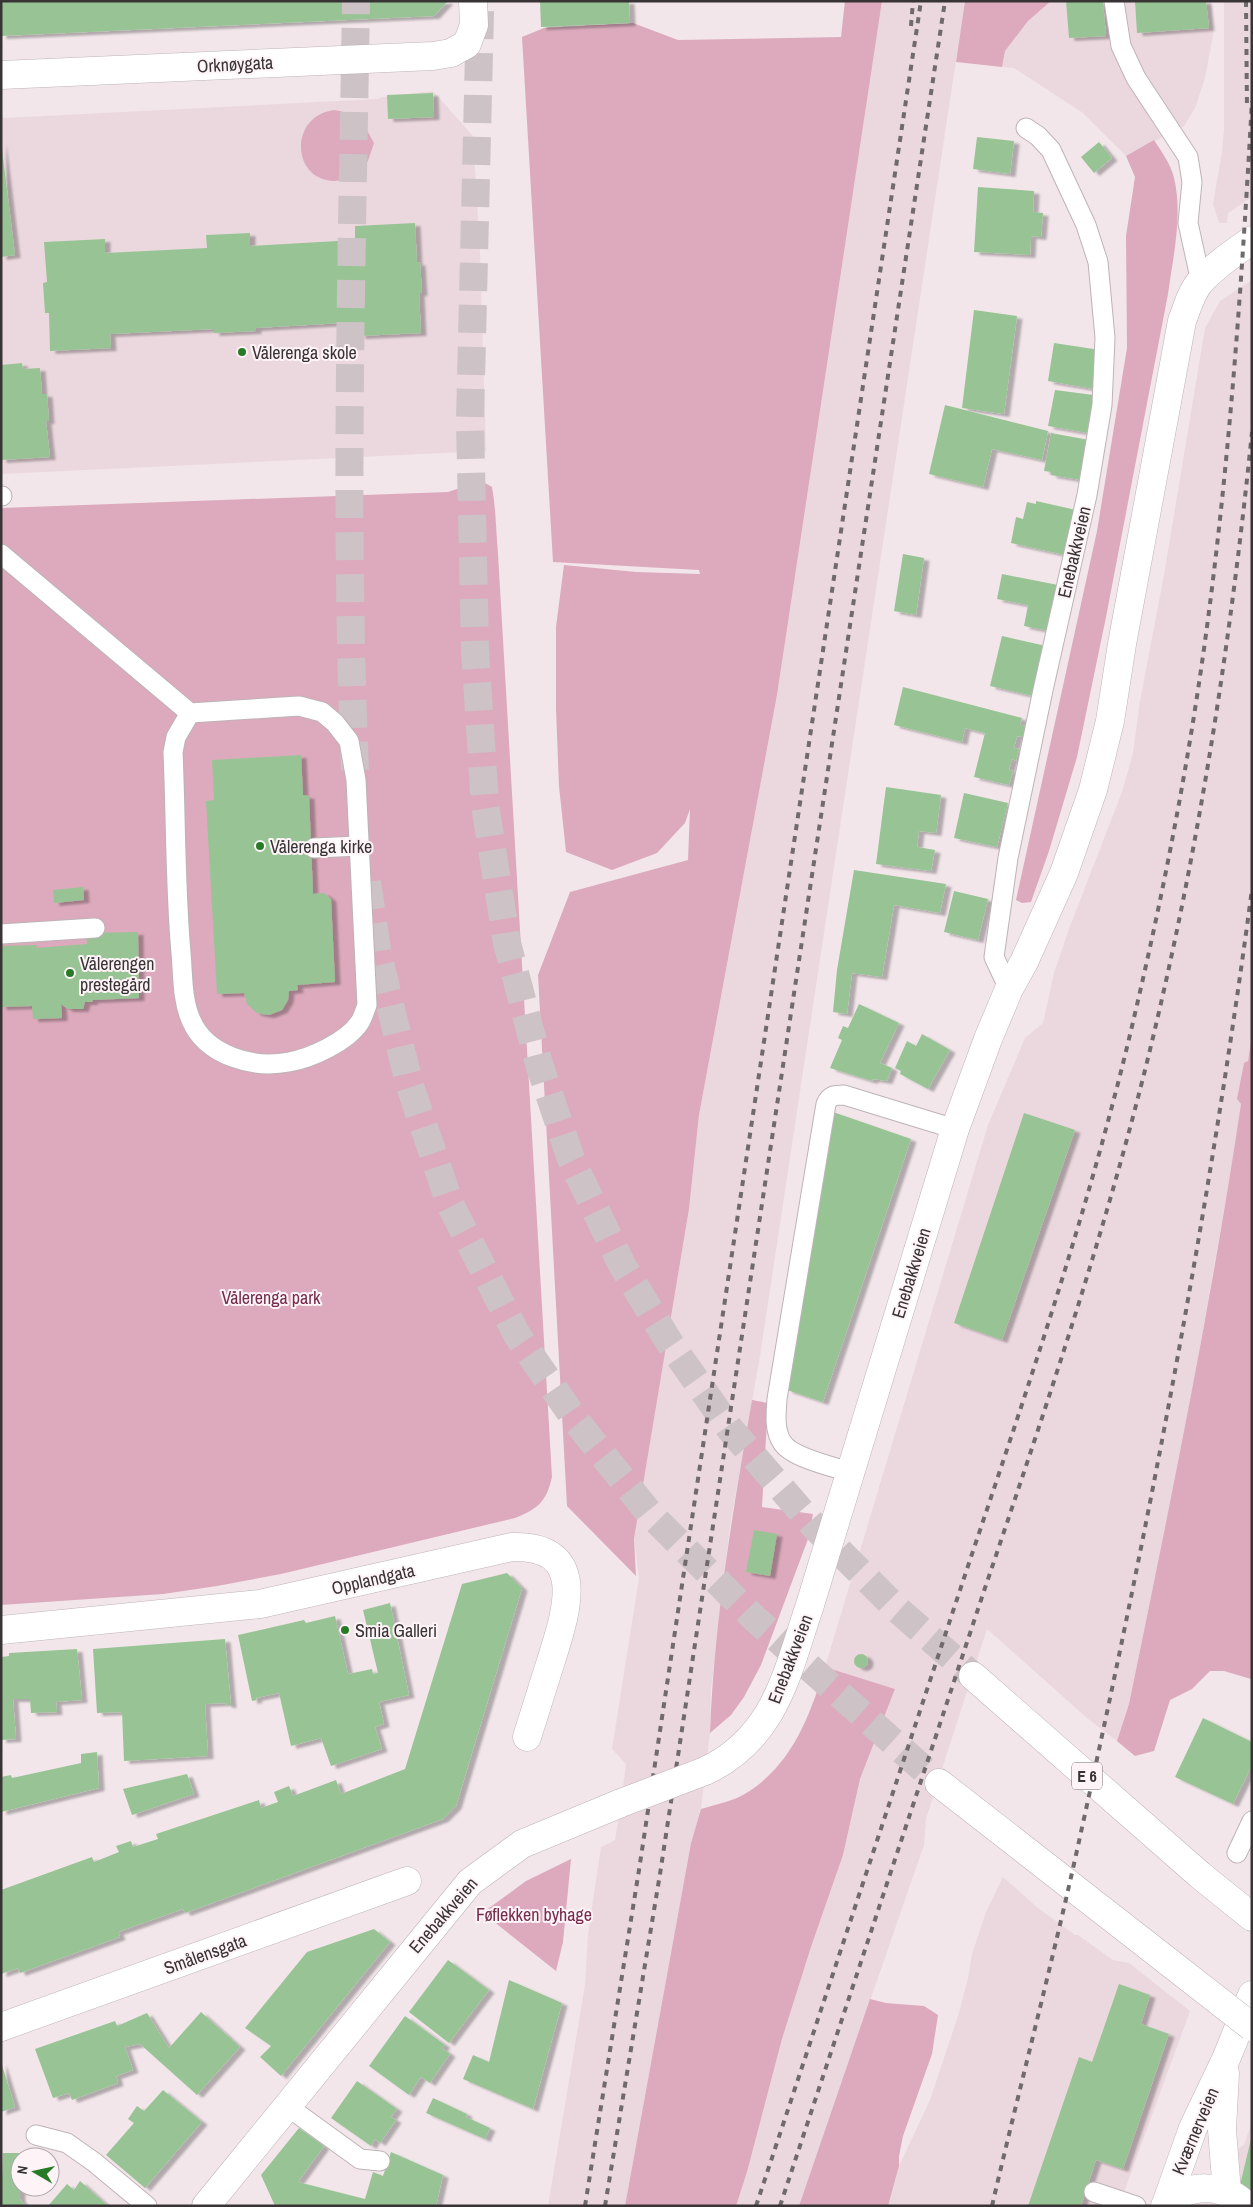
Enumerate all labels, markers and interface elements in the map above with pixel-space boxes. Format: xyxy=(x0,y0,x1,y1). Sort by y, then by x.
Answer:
street label: Orknøygata xyxy=(196,50,274,78)
place label: Vålerenga skole xyxy=(252,340,357,365)
marker: Vålerenga skole xyxy=(236,346,248,358)
street label: Enebakkveien xyxy=(1051,504,1097,600)
place label: Vålerenga kirke xyxy=(270,834,372,859)
marker: Vålerenga kirke xyxy=(254,840,266,852)
place label: Vålerengen prestegård xyxy=(80,951,154,997)
marker: Vålerengen prestegård xyxy=(64,967,76,979)
street label: Enebakkveien xyxy=(885,1225,937,1321)
park label: Vålerenga park xyxy=(221,1285,321,1310)
street label: Opplandgata xyxy=(329,1557,417,1601)
street label: Enebakkveien xyxy=(762,1611,818,1707)
place label: Smia Galleri xyxy=(355,1618,437,1643)
marker: Smia Galleri xyxy=(339,1624,351,1636)
road number: E 6 xyxy=(1072,1762,1102,1790)
street label: Enebakkveien xyxy=(403,1871,483,1959)
park label: Føflekken byhage xyxy=(476,1902,592,1927)
street label: Smålensgata xyxy=(160,1928,250,1980)
street label: Kværnerveien xyxy=(1165,2083,1225,2179)
north arrow xyxy=(10,2147,60,2197)
text: N xyxy=(13,2164,32,2175)

